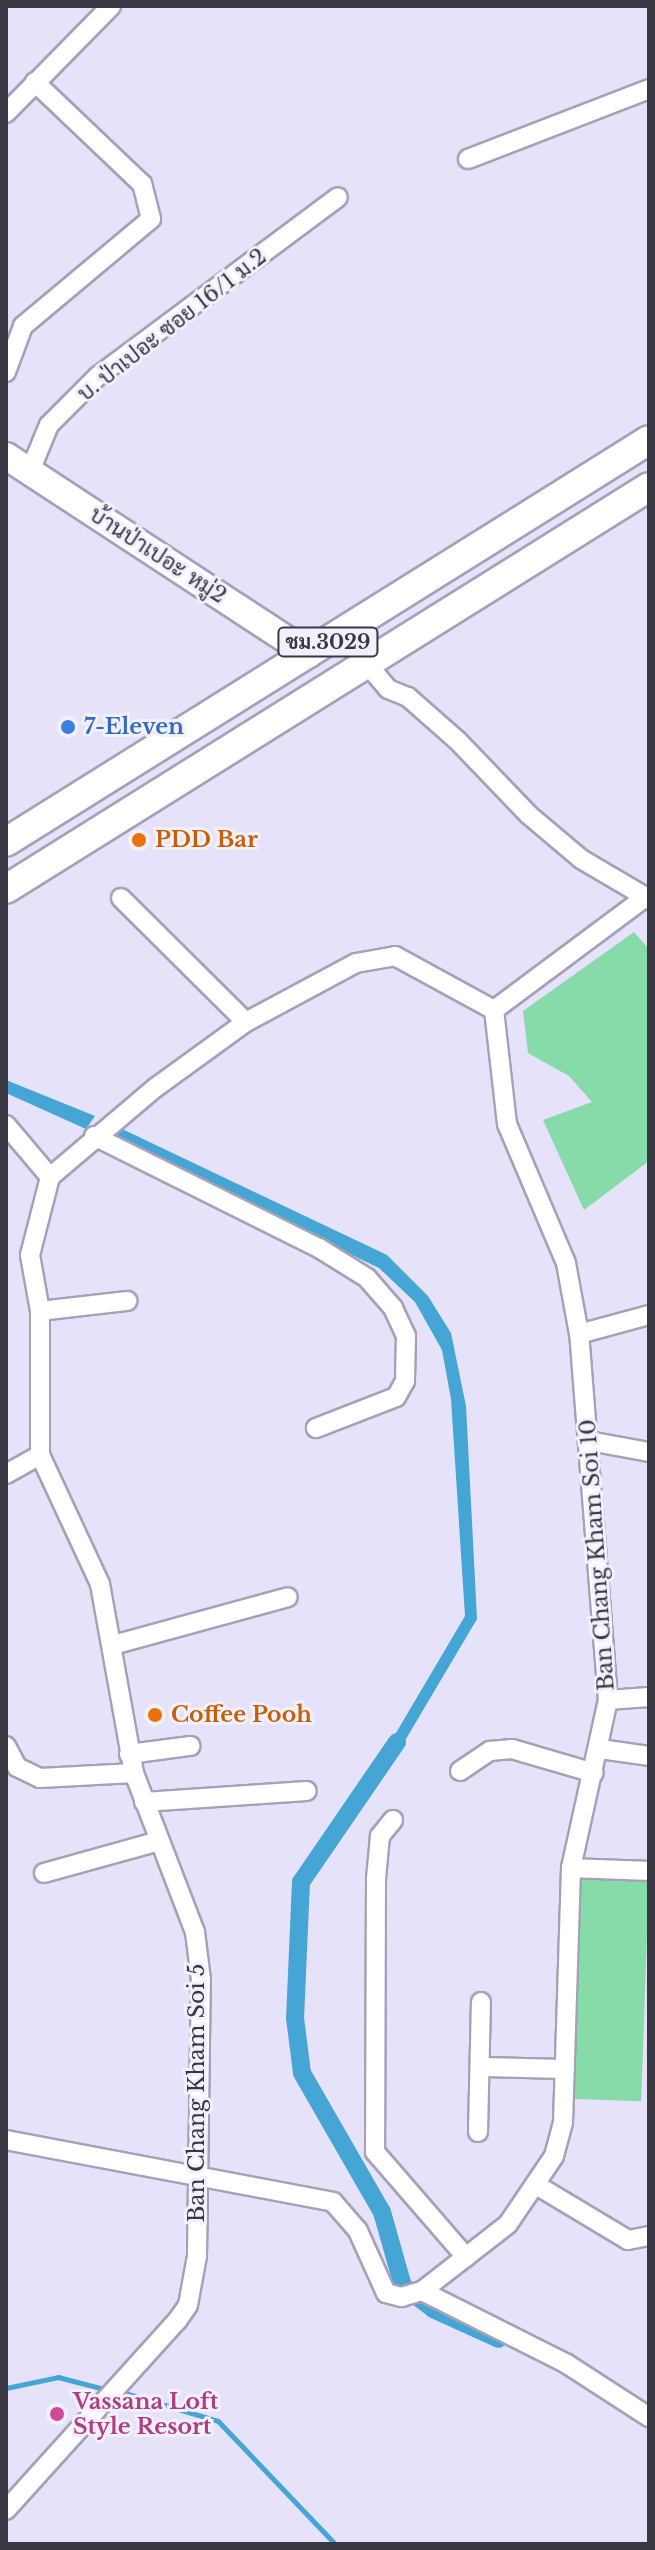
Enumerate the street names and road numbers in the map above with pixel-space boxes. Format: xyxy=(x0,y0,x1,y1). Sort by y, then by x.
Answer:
street label: บ. ป่าเปอะ ซอย 16/1 ม.2 xyxy=(72,243,272,407)
street label: บ้านป่าเปอะ หมู่2 xyxy=(85,501,231,609)
road number: ชม.3029 xyxy=(276,626,380,658)
street label: Ban Chang Kham Soi 10 xyxy=(574,1418,620,1692)
street label: Ban Chang Kham Soi 5 xyxy=(184,1963,210,2223)

